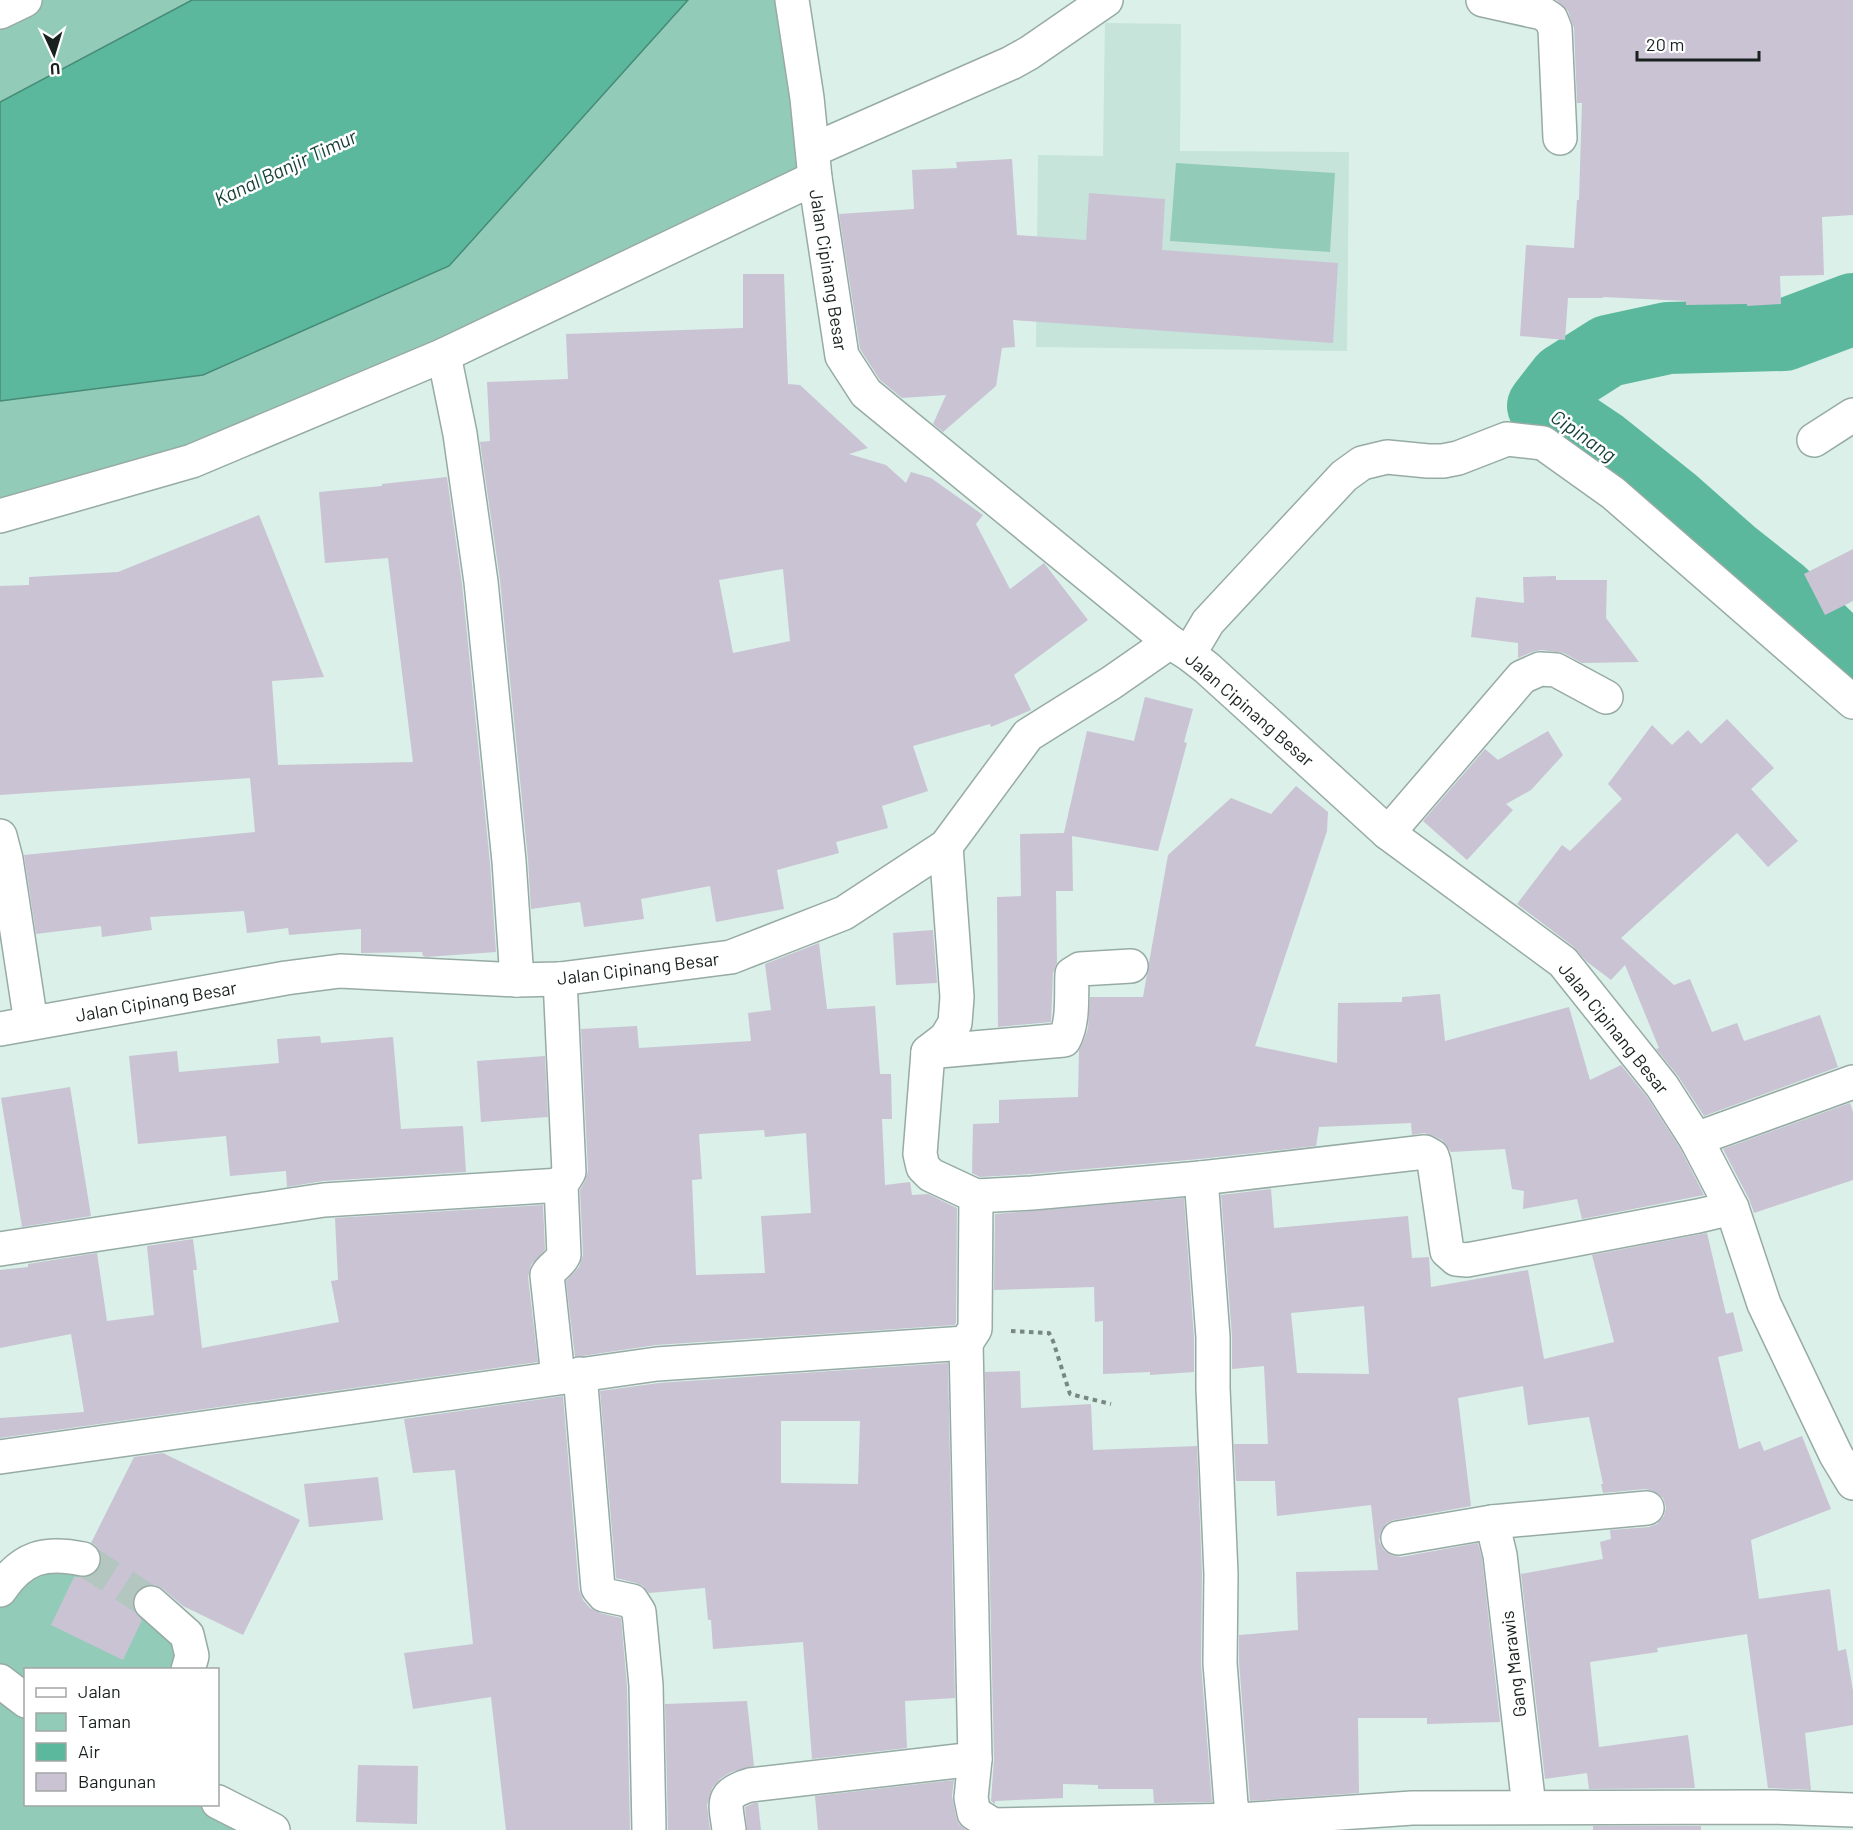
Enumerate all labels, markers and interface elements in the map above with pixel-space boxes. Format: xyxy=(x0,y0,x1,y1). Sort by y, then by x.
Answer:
north arrow xyxy=(24,24,84,84)
scale bar xyxy=(1637,24,1758,62)
text: 20 m xyxy=(1646,33,1684,55)
text: U xyxy=(49,60,61,79)
water label: Kanal Banjir Timur xyxy=(210,123,361,210)
street label: Jalan Cipinang Besar xyxy=(805,188,853,353)
water label: Cipinang xyxy=(1547,404,1621,466)
street label: Jalan Cipinang Besar xyxy=(1181,647,1319,771)
street label: Jalan Cipinang Besar xyxy=(556,947,721,989)
street label: Jalan Cipinang Besar xyxy=(1554,958,1674,1099)
street label: Jalan Cipinang Besar xyxy=(74,976,239,1026)
street label: Gang Marawis xyxy=(1496,1610,1530,1718)
legend xyxy=(24,1668,219,1806)
text: Jalan xyxy=(78,1680,121,1702)
text: Taman xyxy=(78,1710,131,1732)
text: Air xyxy=(78,1740,101,1762)
text: Bangunan xyxy=(78,1770,156,1792)

